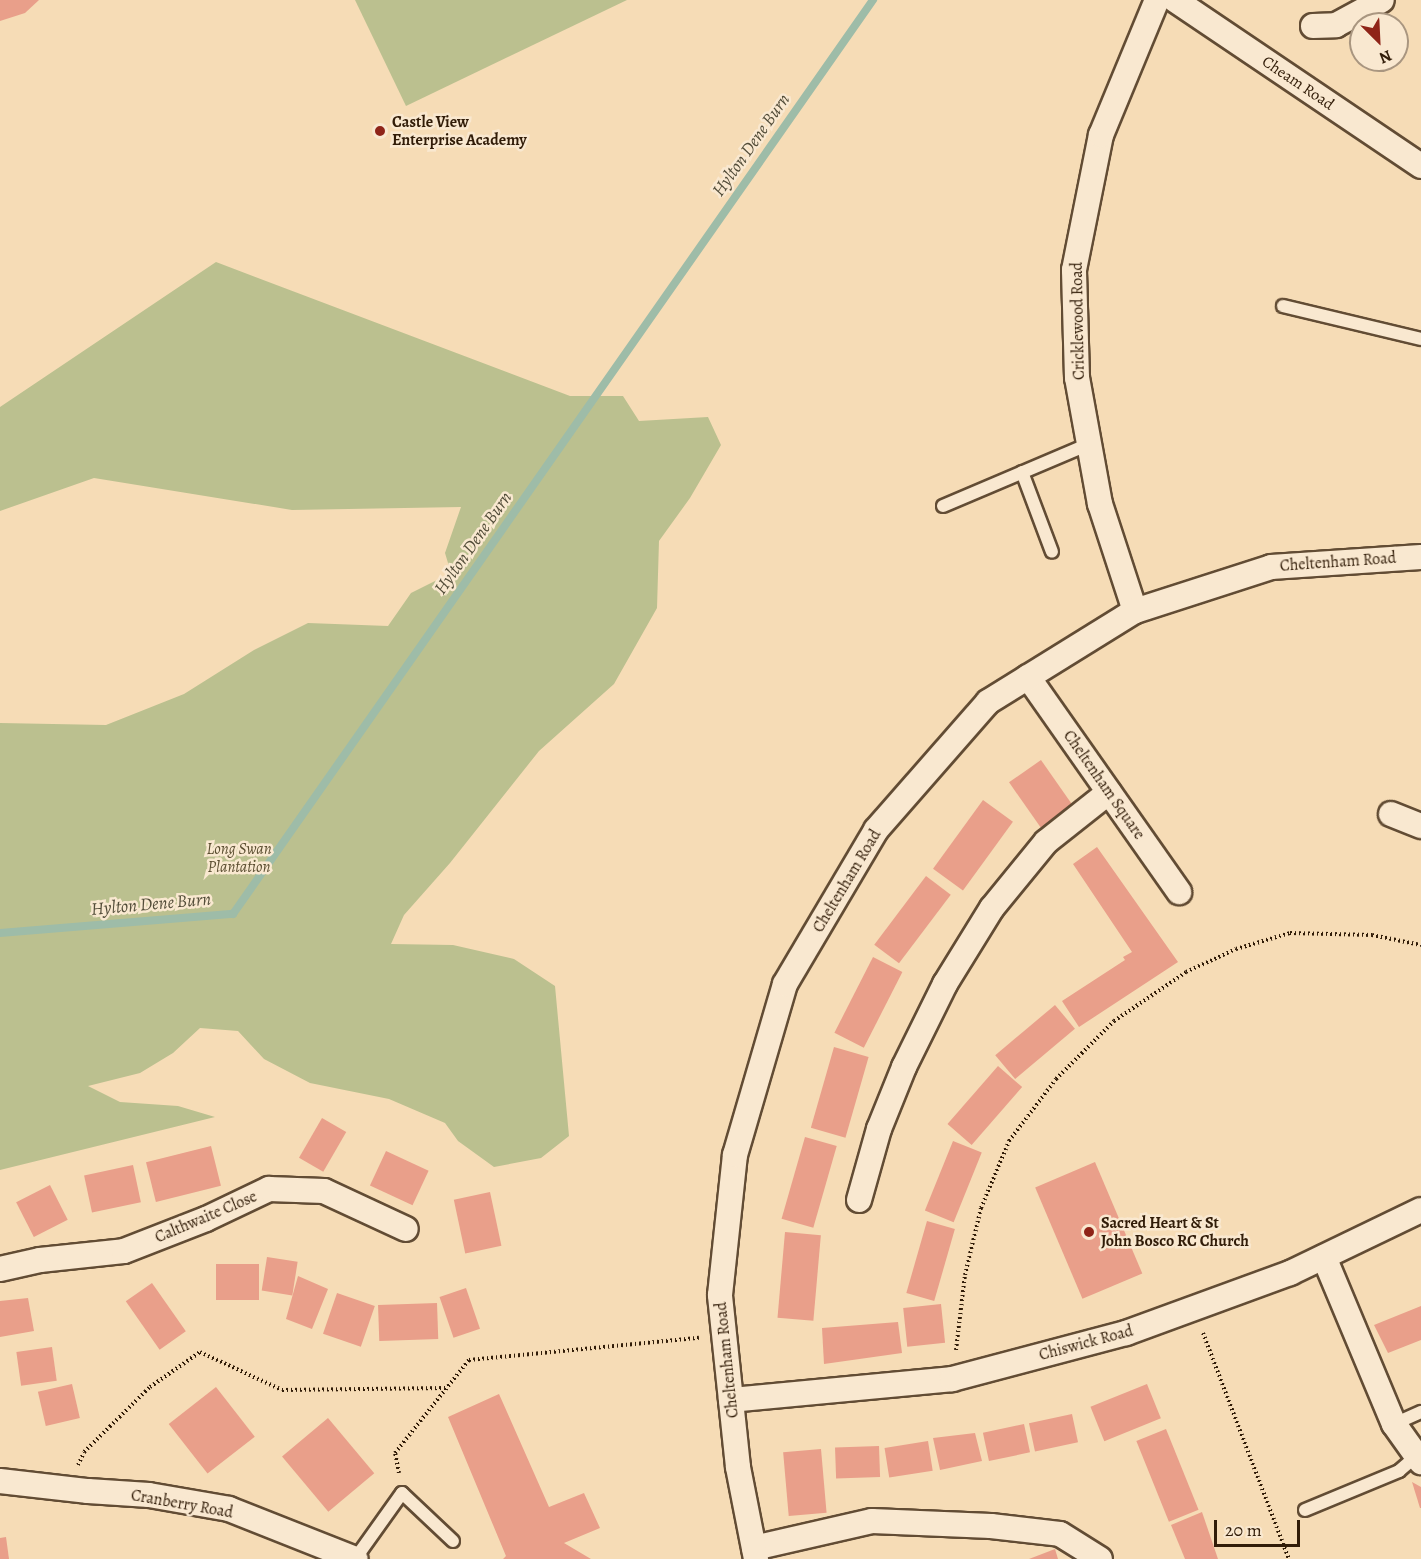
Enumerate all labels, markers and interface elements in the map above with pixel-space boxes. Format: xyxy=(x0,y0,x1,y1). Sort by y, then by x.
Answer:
north arrow xyxy=(1349,12,1409,72)
text: N xyxy=(1376,44,1395,69)
street label: Cheam Road xyxy=(1258,52,1338,114)
water label: Hylton Dene Burn xyxy=(708,90,794,200)
place label: Castle View Enterprise Academy xyxy=(392,112,527,150)
marker: Castle View Enterprise Academy xyxy=(373,124,387,138)
street label: Cricklewood Road xyxy=(1067,262,1089,380)
water label: Hylton Dene Burn xyxy=(430,488,516,598)
street label: Cheltenham Road xyxy=(1279,548,1397,576)
street label: Cheltenham Square xyxy=(1059,727,1149,843)
street label: Cheltenham Road xyxy=(809,826,885,936)
park label: Long Swan Plantation xyxy=(206,839,272,877)
water label: Hylton Dene Burn xyxy=(90,888,212,920)
street label: Calthwaite Close xyxy=(152,1187,260,1247)
place label: Sacred Heart & St John Bosco RC Church xyxy=(1101,1213,1249,1251)
marker: Sacred Heart & St John Bosco RC Church xyxy=(1082,1225,1096,1239)
street label: Cheltenham Road xyxy=(711,1301,743,1419)
street label: Chiswick Road xyxy=(1037,1321,1135,1365)
street label: Cranberry Road xyxy=(129,1486,235,1522)
scale bar xyxy=(1217,1508,1302,1546)
text: 20 m xyxy=(1225,1518,1262,1542)

